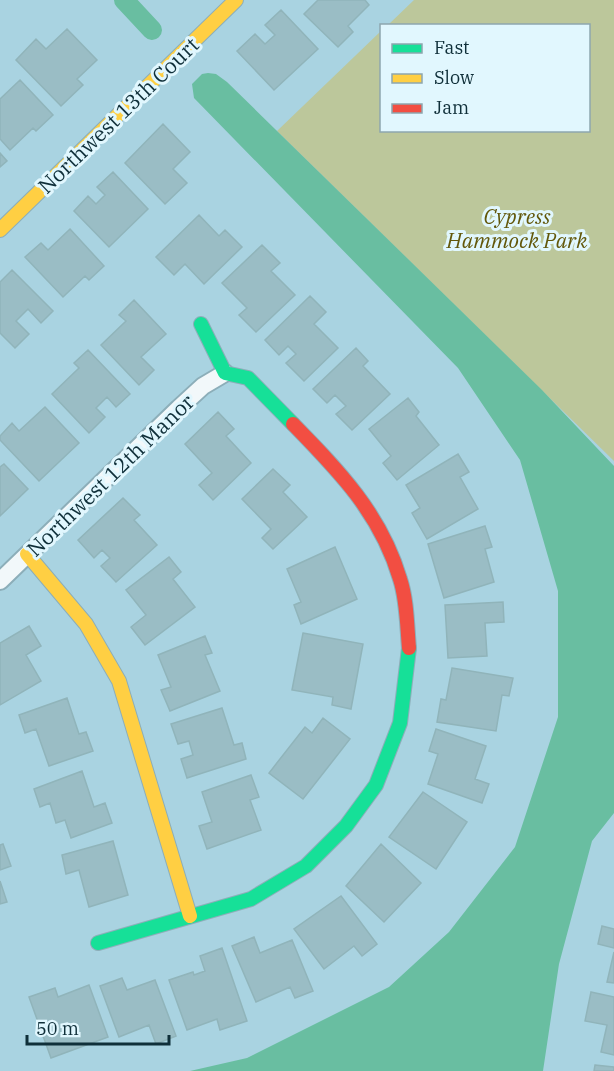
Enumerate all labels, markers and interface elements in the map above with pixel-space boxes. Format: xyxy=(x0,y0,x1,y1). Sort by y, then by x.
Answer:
legend xyxy=(380,24,590,132)
street label: Northwest 13th Court xyxy=(31,31,205,199)
text: Fast xyxy=(434,36,469,59)
text: Slow xyxy=(434,66,474,89)
text: Jam xyxy=(434,96,469,119)
park label: Cypress Hammock Park xyxy=(446,202,588,254)
street label: Northwest 12th Manor xyxy=(20,387,200,562)
scale bar xyxy=(27,1008,170,1046)
text: 50 m xyxy=(36,1017,79,1040)

